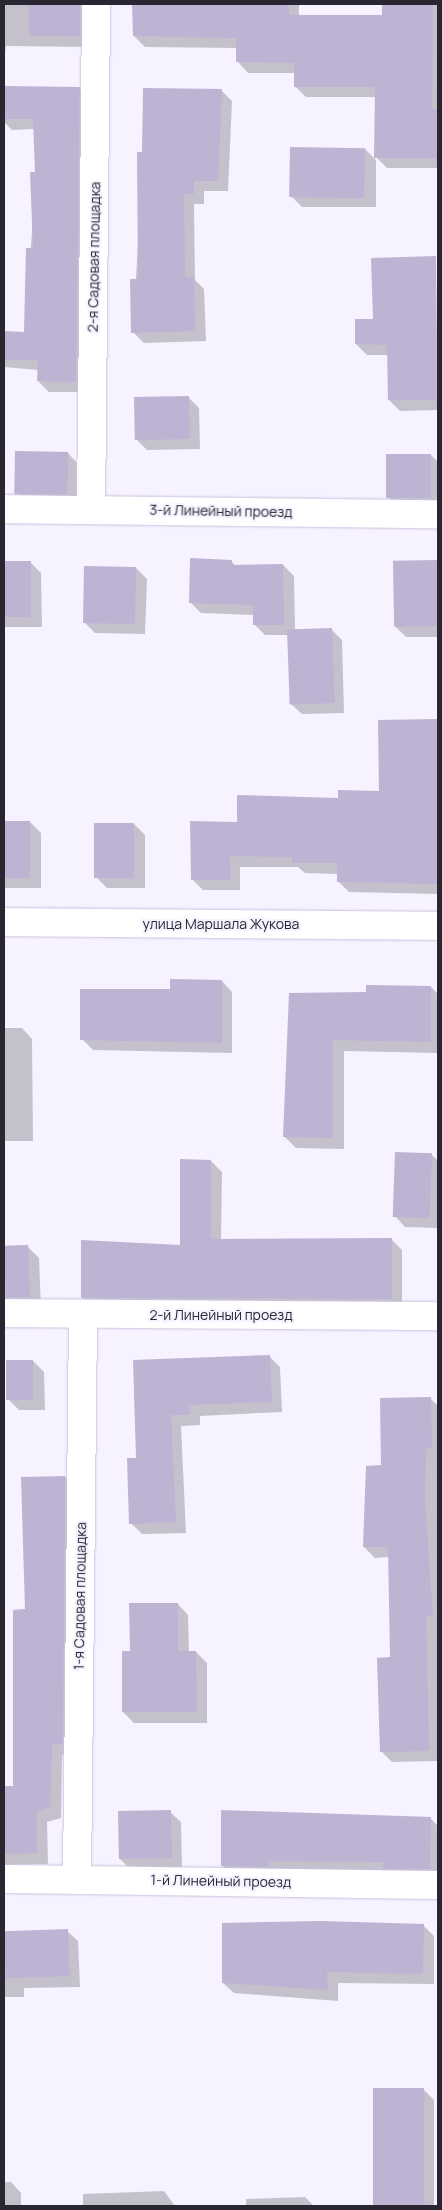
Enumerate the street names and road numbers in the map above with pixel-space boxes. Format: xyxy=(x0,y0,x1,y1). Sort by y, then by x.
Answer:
street label: 2-я Cадовая площадка xyxy=(84,182,104,332)
street label: 3-й Линейный проезд xyxy=(149,501,293,521)
street label: улица Маршала Жукова xyxy=(143,916,299,932)
street label: 2-й Линейный проезд xyxy=(149,1307,293,1323)
street label: 1-я Садовая площадка xyxy=(70,1522,90,1670)
street label: 1-й Линейный проезд xyxy=(151,1871,291,1891)

